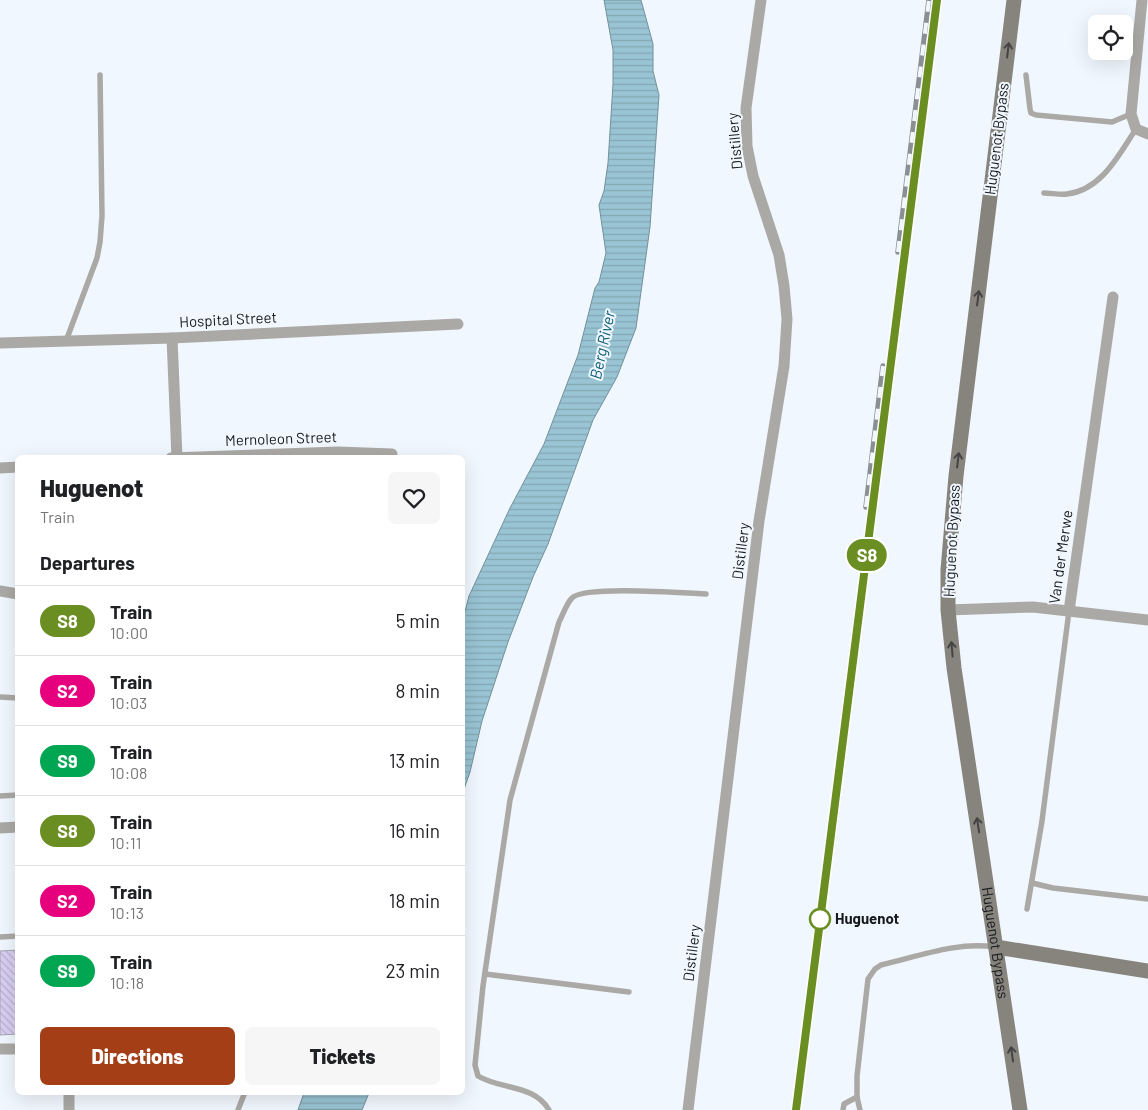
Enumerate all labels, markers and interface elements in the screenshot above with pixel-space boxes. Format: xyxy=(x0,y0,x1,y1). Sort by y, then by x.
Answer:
map controls xyxy=(1088,15,1133,60)
button: locate xyxy=(1088,15,1133,60)
one-way arrow xyxy=(1003,43,1013,59)
street label: Huguenot Bypass xyxy=(980,82,1012,196)
street label: Distillery xyxy=(723,112,745,170)
one-way arrow xyxy=(973,291,983,307)
street label: Hospital Street xyxy=(179,307,277,331)
water label: Berg River xyxy=(585,308,618,381)
street label: Mernoleon Street xyxy=(225,427,337,449)
one-way arrow xyxy=(953,452,963,468)
button: heart xyxy=(388,472,440,524)
text: Huguenot xyxy=(40,473,143,502)
street label: Huguenot Bypass xyxy=(939,484,963,598)
text: Train xyxy=(40,507,75,526)
street label: Van der Merwe xyxy=(1045,509,1076,605)
street label: Distillery xyxy=(728,521,752,580)
line badge: S8 xyxy=(844,539,890,571)
text: S8 xyxy=(857,544,877,566)
text: Departures xyxy=(40,551,135,574)
text: Train xyxy=(110,600,152,623)
text: 5 min xyxy=(396,609,440,632)
text: S8 xyxy=(57,610,78,632)
text: 10:00 xyxy=(110,623,148,642)
one-way arrow xyxy=(947,641,957,657)
text: Train xyxy=(110,670,152,693)
text: 8 min xyxy=(396,679,440,702)
text: S2 xyxy=(57,680,78,702)
text: 10:03 xyxy=(110,693,147,712)
text: Train xyxy=(110,740,152,763)
text: 13 min xyxy=(389,749,440,772)
text: S9 xyxy=(57,750,78,772)
text: 10:08 xyxy=(110,763,147,782)
text: Train xyxy=(110,810,152,833)
one-way arrow xyxy=(972,818,982,834)
text: 16 min xyxy=(389,819,440,842)
text: S8 xyxy=(57,820,78,842)
text: 10:11 xyxy=(110,833,141,852)
text: Train xyxy=(110,880,152,903)
street label: Huguenot Bypass xyxy=(979,885,1013,1000)
text: 18 min xyxy=(389,889,440,912)
text: S2 xyxy=(57,890,78,912)
text: 10:13 xyxy=(110,903,144,922)
marker: Huguenot xyxy=(809,908,831,930)
place label: Huguenot xyxy=(835,909,900,927)
street label: Distillery xyxy=(679,923,703,982)
text: Train xyxy=(110,950,152,973)
text: 23 min xyxy=(386,959,440,982)
text: S9 xyxy=(57,960,78,982)
text: 10:18 xyxy=(110,973,144,992)
button: Directions xyxy=(40,1027,235,1085)
button: Tickets xyxy=(245,1027,440,1085)
one-way arrow xyxy=(1006,1046,1016,1062)

